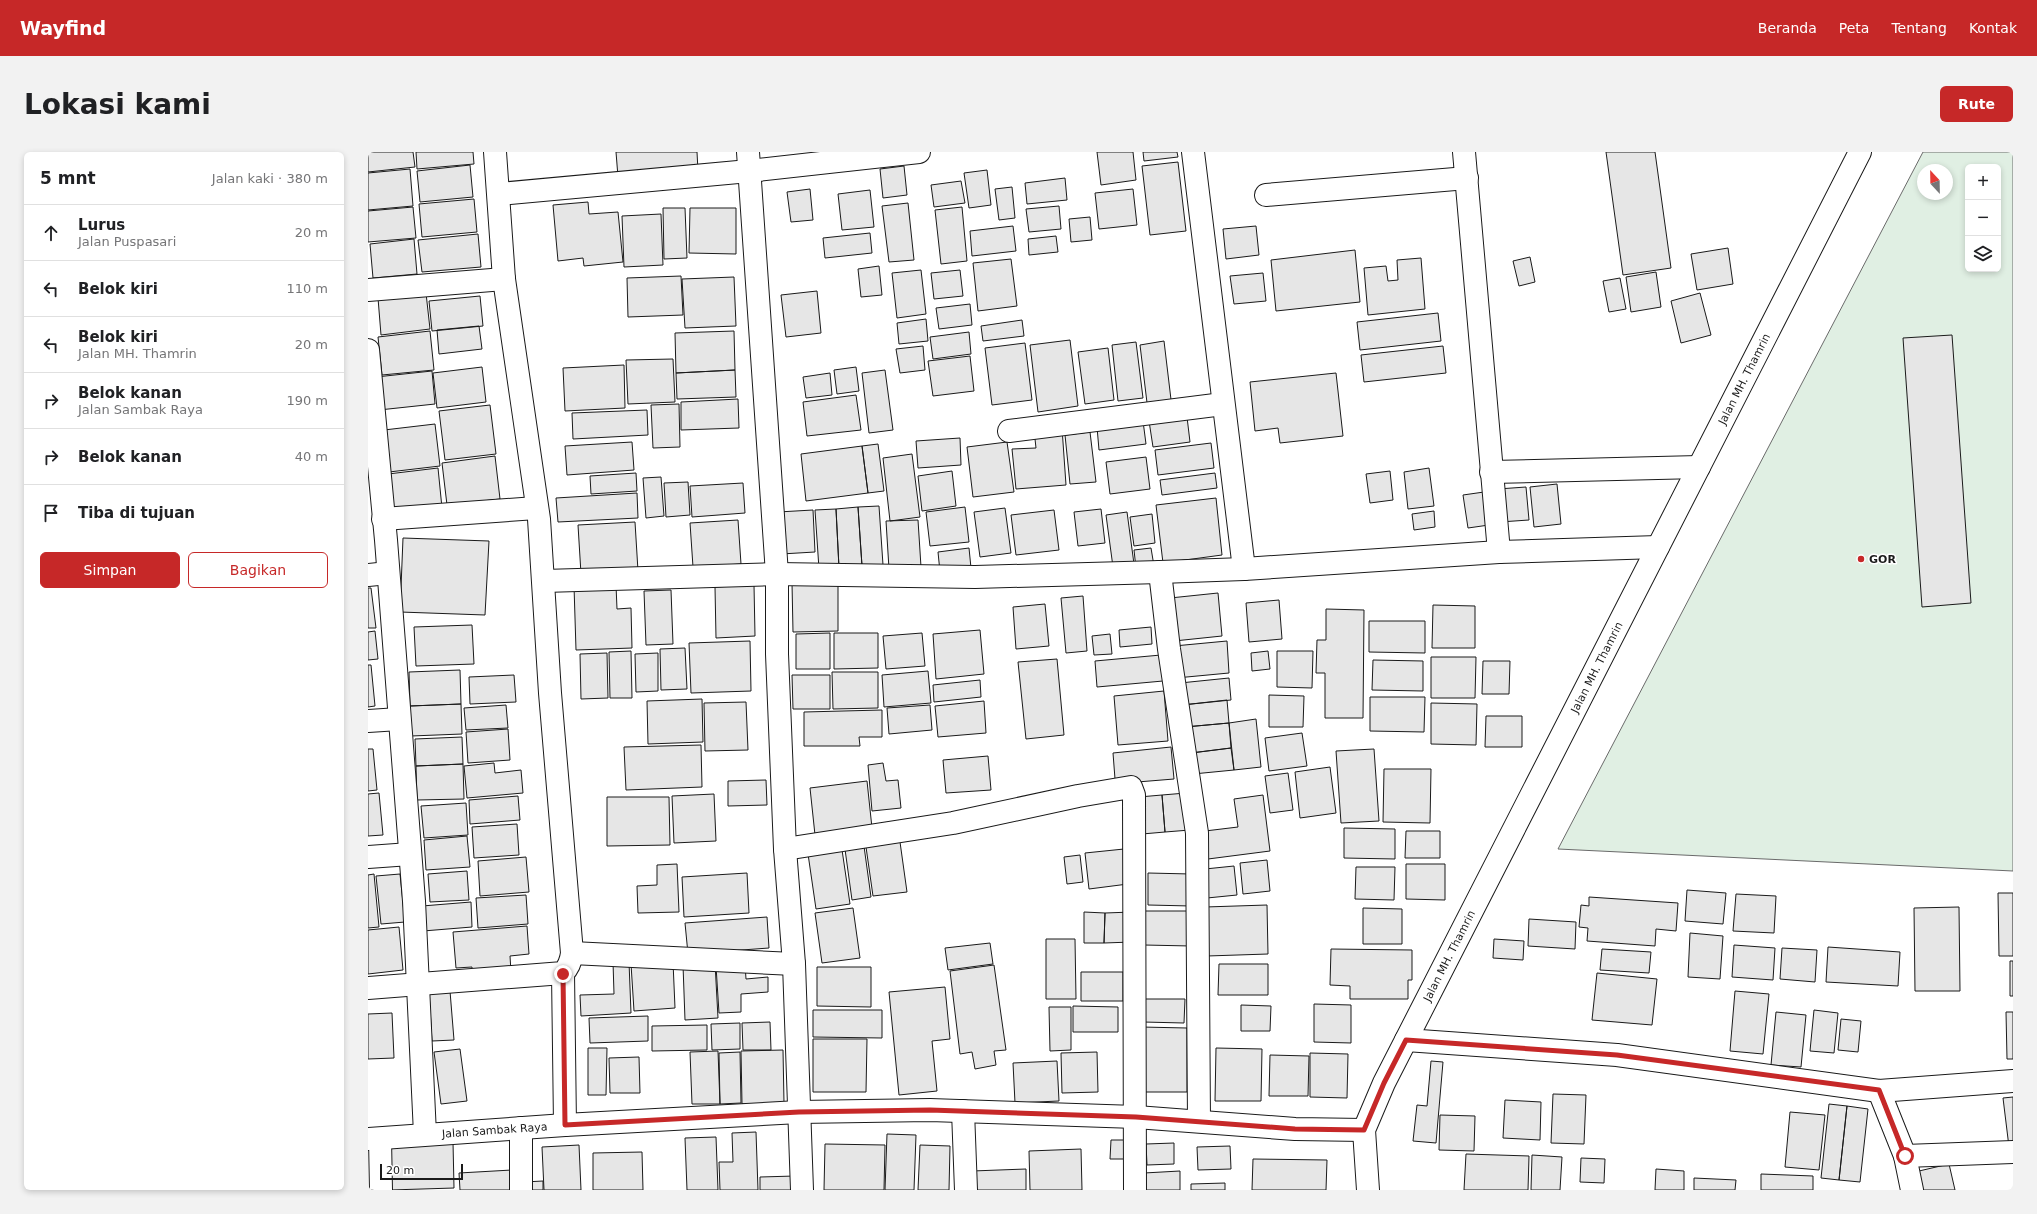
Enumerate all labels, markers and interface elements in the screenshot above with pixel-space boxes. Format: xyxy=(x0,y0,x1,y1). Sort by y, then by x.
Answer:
text: Wayfind xyxy=(20,17,106,39)
text: Beranda xyxy=(1758,20,1817,36)
text: Peta xyxy=(1839,20,1869,36)
text: Tentang xyxy=(1891,20,1947,36)
text: Kontak xyxy=(1969,20,2017,36)
button: Rute xyxy=(1940,86,2013,122)
text: Lokasi kami xyxy=(24,88,211,121)
north arrow xyxy=(1917,164,1953,200)
map controls xyxy=(1965,164,2001,272)
button: + xyxy=(1965,164,2001,200)
text: 5 mnt xyxy=(40,168,96,188)
text: Jalan kaki · 380 m xyxy=(212,171,328,186)
button: − xyxy=(1965,200,2001,236)
text: Lurus xyxy=(78,216,125,234)
icon: ahead xyxy=(40,222,62,244)
text: 20 m xyxy=(295,225,328,240)
text: Jalan Puspasari xyxy=(78,234,176,249)
button: layers xyxy=(1965,236,2001,272)
icon: left xyxy=(40,278,62,300)
text: Belok kiri xyxy=(78,280,158,298)
text: 110 m xyxy=(286,281,328,296)
text: Belok kiri xyxy=(78,328,158,346)
street label: Jalan MH. Thamrin xyxy=(1715,331,1773,428)
icon: left xyxy=(40,334,62,356)
text: 20 m xyxy=(295,337,328,352)
text: Jalan MH. Thamrin xyxy=(78,346,197,361)
text: Belok kanan xyxy=(78,384,182,402)
icon: right xyxy=(40,390,62,412)
text: 190 m xyxy=(286,393,328,408)
text: Jalan Sambak Raya xyxy=(78,402,203,417)
icon: right xyxy=(40,446,62,468)
text: Belok kanan xyxy=(78,448,182,466)
text: 40 m xyxy=(295,449,328,464)
icon: arrive xyxy=(40,502,62,524)
text: Tiba di tujuan xyxy=(78,504,195,522)
button: Simpan xyxy=(40,552,180,588)
button: Bagikan xyxy=(188,552,328,588)
place label: GOR xyxy=(1869,553,1896,566)
marker: GOR xyxy=(1856,554,1866,564)
street label: Jalan MH. Thamrin xyxy=(1567,620,1625,716)
street label: Jalan MH. Thamrin xyxy=(1420,908,1478,1005)
route end xyxy=(554,965,572,983)
street label: Jalan Sambak Raya xyxy=(440,1120,548,1140)
route start xyxy=(1896,1147,1914,1165)
scale bar xyxy=(380,1162,463,1181)
text: 20 m xyxy=(386,1164,414,1177)

